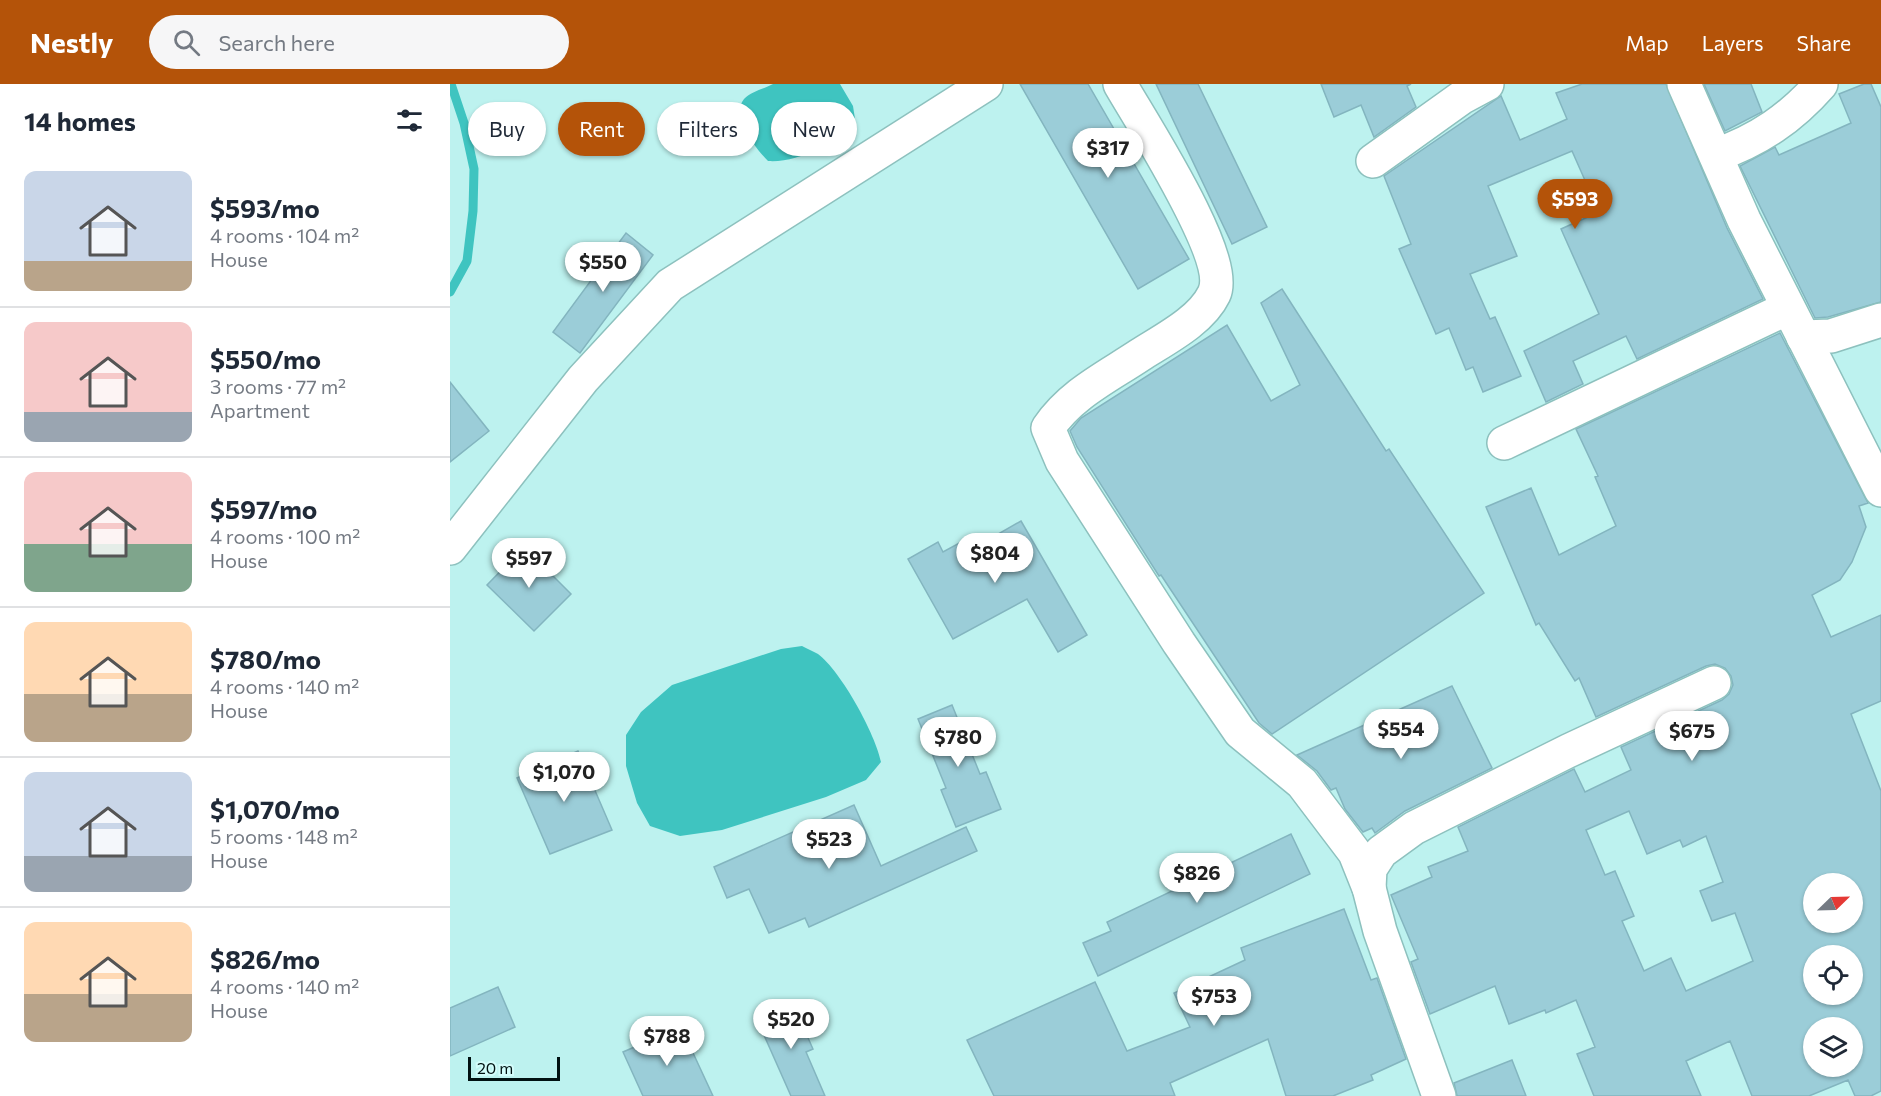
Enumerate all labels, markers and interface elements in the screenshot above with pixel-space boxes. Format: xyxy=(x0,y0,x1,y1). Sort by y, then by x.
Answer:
search box xyxy=(149,15,569,69)
text: Nestly xyxy=(30,25,113,59)
icon: search xyxy=(170,26,203,59)
text: Search here xyxy=(218,29,335,56)
text: Map xyxy=(1625,30,1669,55)
text: Layers xyxy=(1702,30,1764,55)
text: Share xyxy=(1797,30,1851,55)
chip: Buy xyxy=(468,102,546,156)
chip: Rent xyxy=(558,102,645,156)
chip: Filters xyxy=(657,102,759,156)
chip: New xyxy=(771,102,857,156)
icon: filters xyxy=(393,104,426,137)
text: 14 homes xyxy=(24,105,136,136)
pin: $317 xyxy=(1072,128,1144,179)
text: $317 xyxy=(1086,135,1130,159)
pin: $593 xyxy=(1539,179,1611,230)
text: $593 xyxy=(1551,186,1599,210)
text: $593/mo xyxy=(210,192,320,223)
icon: home xyxy=(72,195,144,267)
text: 4 rooms · 104 m² xyxy=(210,223,359,247)
pin: $550 xyxy=(567,242,639,293)
text: House xyxy=(210,247,268,271)
text: $550 xyxy=(579,249,627,273)
text: $550/mo xyxy=(210,343,321,374)
icon: home xyxy=(72,346,144,418)
text: 3 rooms · 77 m² xyxy=(210,374,346,398)
text: Apartment xyxy=(210,398,310,422)
text: $597/mo xyxy=(210,493,317,524)
icon: home xyxy=(72,496,144,568)
text: 4 rooms · 100 m² xyxy=(210,524,360,548)
pin: $804 xyxy=(959,533,1031,584)
pin: $597 xyxy=(493,538,565,589)
text: $804 xyxy=(970,540,1020,564)
text: $597 xyxy=(506,545,552,569)
text: House xyxy=(210,548,268,572)
text: $780/mo xyxy=(210,643,321,674)
icon: home xyxy=(72,646,144,718)
text: 4 rooms · 140 m² xyxy=(210,674,359,698)
text: House xyxy=(210,698,268,722)
pin: $554 xyxy=(1365,709,1437,760)
pin: $675 xyxy=(1656,711,1728,762)
text: $554 xyxy=(1377,716,1425,740)
pin: $780 xyxy=(922,717,994,768)
text: $675 xyxy=(1669,718,1715,742)
text: $780 xyxy=(934,724,982,748)
pin: $1,070 xyxy=(515,752,613,803)
text: $1,070 xyxy=(533,759,595,783)
text: $1,070/mo xyxy=(210,793,340,824)
icon: home xyxy=(72,796,144,868)
pin: $523 xyxy=(793,819,865,870)
text: 5 rooms · 148 m² xyxy=(210,824,358,848)
text: $523 xyxy=(806,826,852,850)
text: House xyxy=(210,848,268,872)
pin: $826 xyxy=(1161,853,1233,904)
text: $826 xyxy=(1173,860,1221,884)
north arrow xyxy=(1803,873,1863,933)
map controls xyxy=(1803,873,1863,1077)
text: $826/mo xyxy=(210,943,320,974)
button: locate xyxy=(1803,945,1863,1005)
icon: home xyxy=(72,946,144,1018)
text: 4 rooms · 140 m² xyxy=(210,974,359,998)
pin: $753 xyxy=(1178,976,1250,1027)
text: $753 xyxy=(1191,983,1237,1007)
text: House xyxy=(210,998,268,1022)
pin: $520 xyxy=(755,999,827,1050)
text: $520 xyxy=(767,1006,815,1030)
pin: $788 xyxy=(631,1016,703,1067)
button: layers xyxy=(1803,1017,1863,1077)
text: $788 xyxy=(643,1023,691,1047)
scale bar xyxy=(468,1054,560,1082)
text: 20 m xyxy=(477,1058,513,1077)

